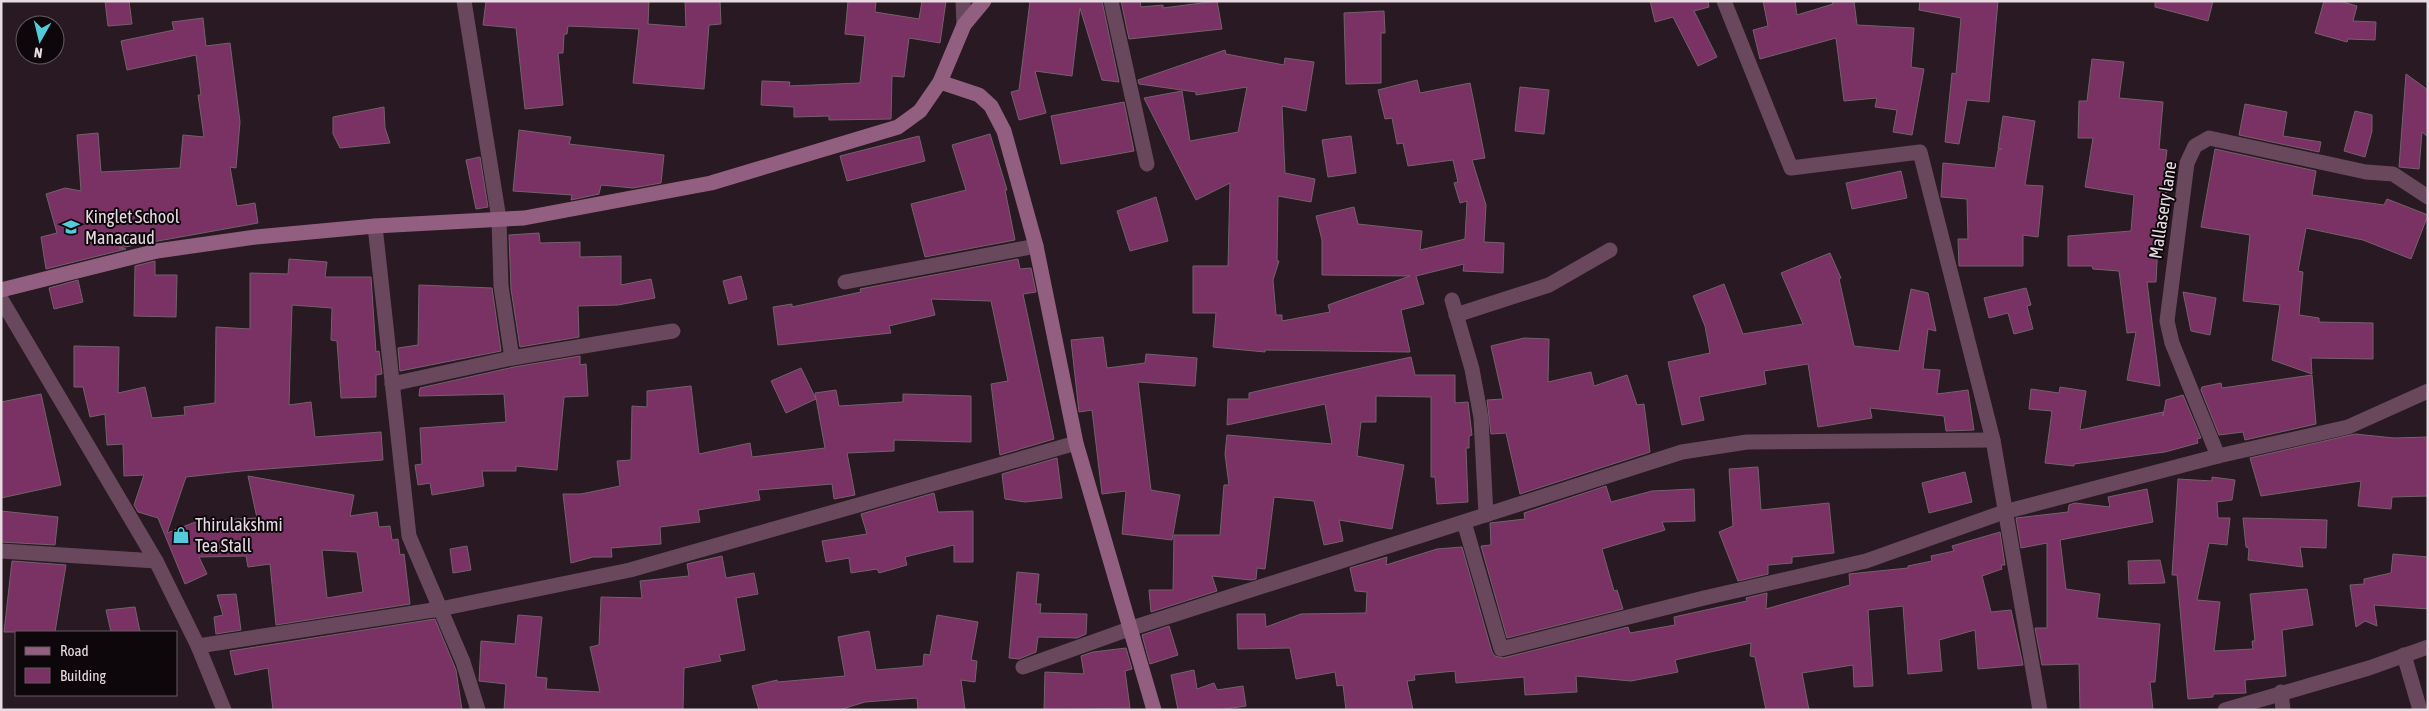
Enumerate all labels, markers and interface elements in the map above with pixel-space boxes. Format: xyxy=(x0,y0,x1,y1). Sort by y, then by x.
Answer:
north arrow xyxy=(15,15,65,65)
text: N xyxy=(33,44,43,61)
street label: Mallasery lane xyxy=(2144,160,2181,260)
place label: Kinglet School Manacaud xyxy=(85,206,180,248)
school or university icon: Kinglet School Manacaud xyxy=(61,217,81,237)
place label: Thirulakshmi Tea Stall xyxy=(195,514,283,556)
shop icon: Thirulakshmi Tea Stall xyxy=(171,525,191,545)
legend xyxy=(15,631,178,696)
text: Road xyxy=(60,642,89,659)
text: Building xyxy=(60,667,106,684)

